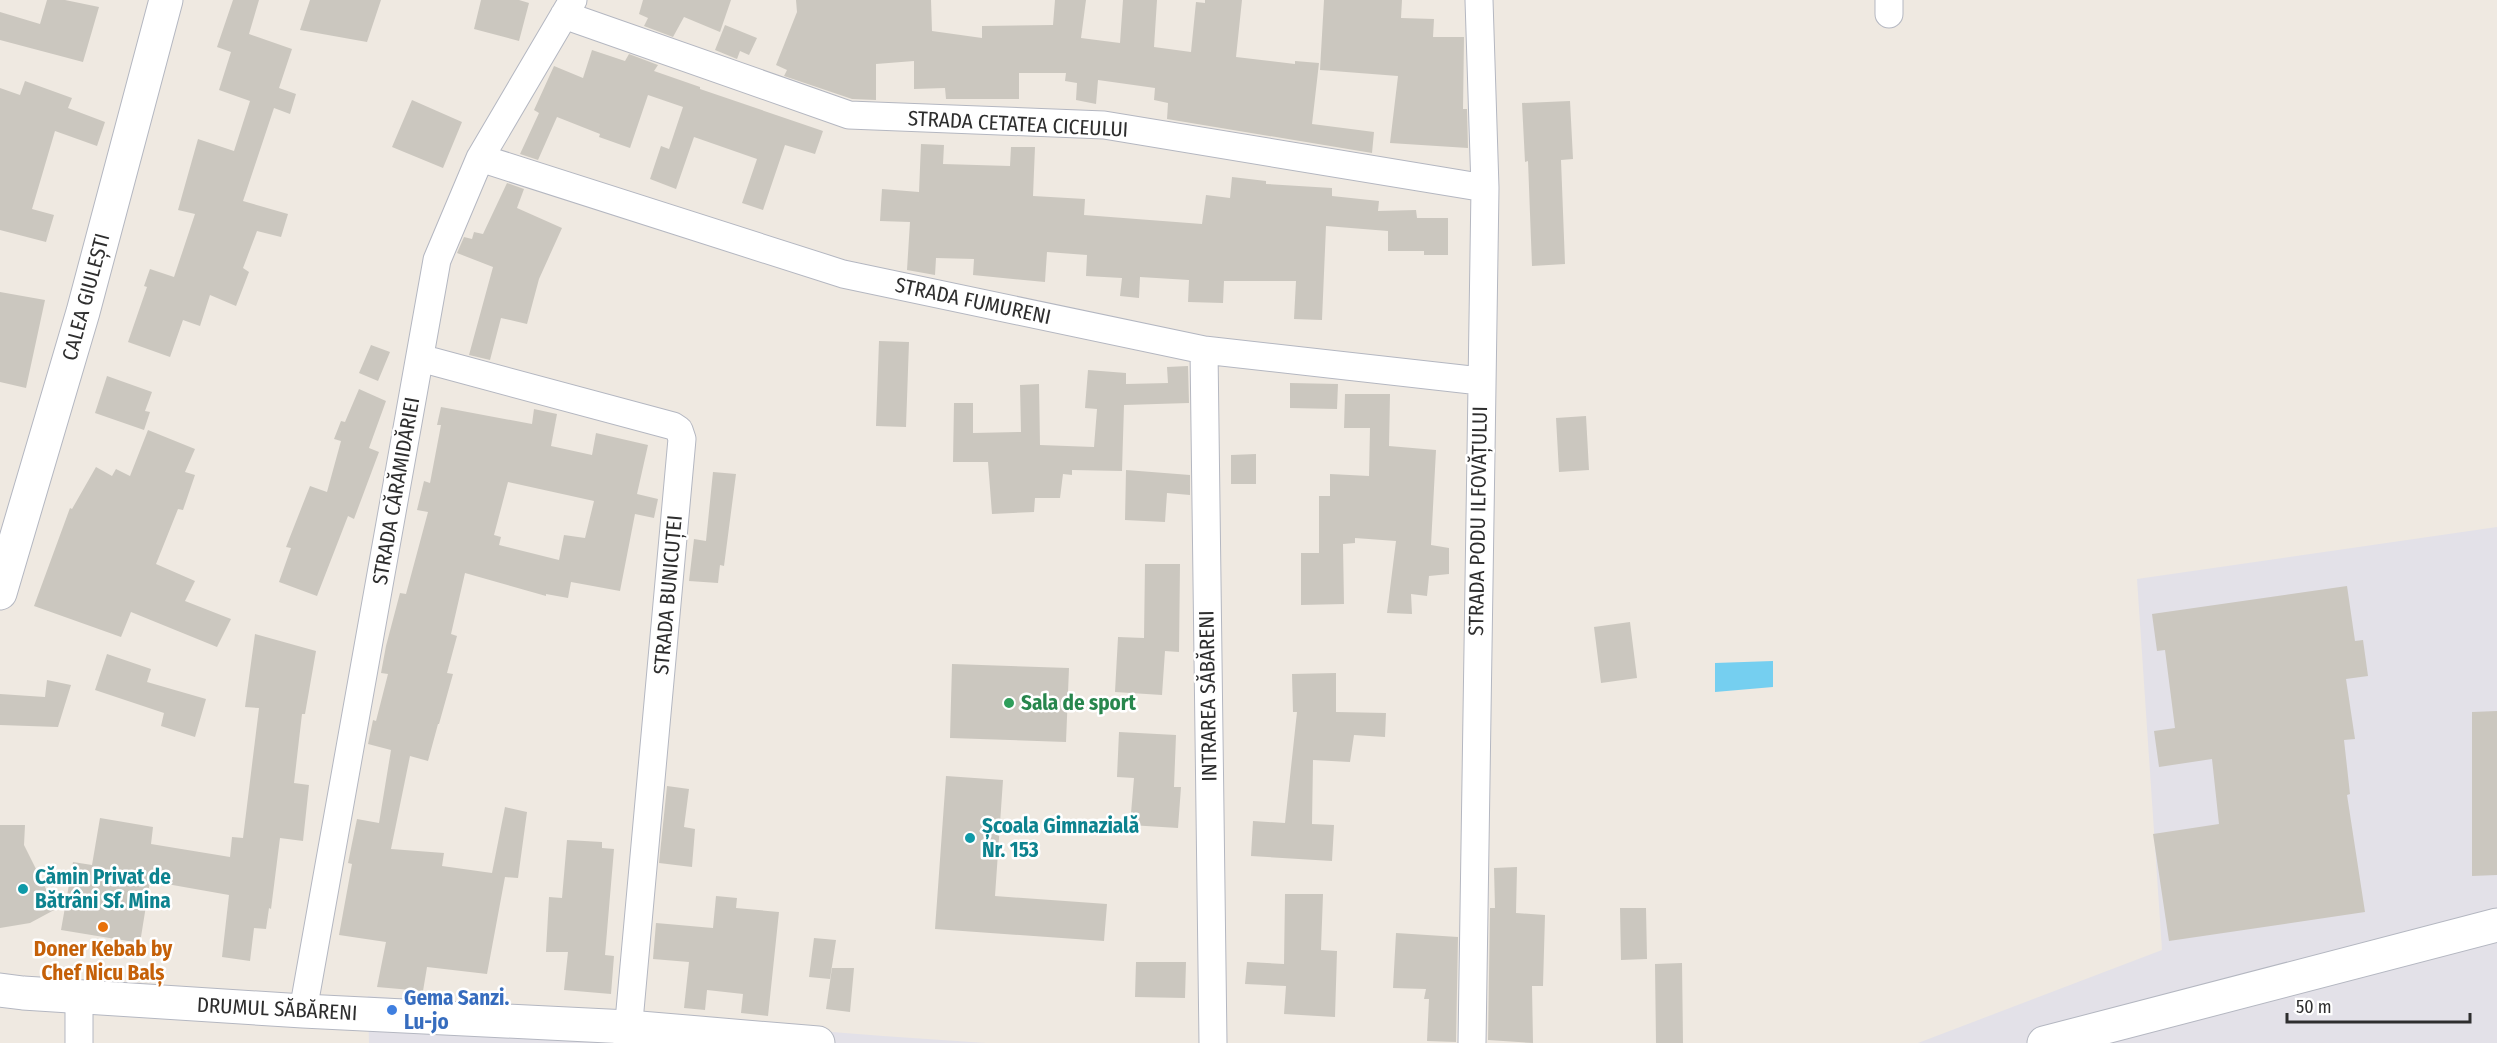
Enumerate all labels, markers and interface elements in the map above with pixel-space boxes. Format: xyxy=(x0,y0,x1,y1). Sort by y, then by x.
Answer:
street label: STRADA CETATEA CICEULUI xyxy=(907,105,1129,143)
street label: CALEA GIULEȘTI xyxy=(57,230,115,364)
street label: STRADA FUMURENI xyxy=(893,272,1053,330)
street label: STRADA CĂRĂMIDĂRIEI xyxy=(367,395,425,587)
street label: STRADA PODU ILFOVĂȚULUI xyxy=(1463,406,1493,636)
street label: STRADA BUNICUȚEI xyxy=(648,514,688,676)
street label: INTRAREA SĂBĂRENI xyxy=(1194,610,1222,782)
place label: Sala de sport xyxy=(1021,690,1137,716)
marker: Sala de sport xyxy=(1002,696,1016,710)
place label: Școala Gimnazială Nr. 153 xyxy=(982,813,1139,863)
marker: Școala Gimnazială Nr. 153 xyxy=(963,831,977,845)
place label: Cămin Privat de Bătrâni Sf. Mina xyxy=(35,864,171,914)
marker: Cămin Privat de Bătrâni Sf. Mina xyxy=(16,882,30,896)
marker: Doner Kebab by Chef Nicu Balș xyxy=(96,920,110,934)
place label: Doner Kebab by Chef Nicu Balș xyxy=(34,936,173,987)
place label: Gema Sanzi. Lu-jo xyxy=(404,985,509,1035)
scale bar xyxy=(2287,986,2470,1024)
street label: DRUMUL SĂBĂRENI xyxy=(196,992,358,1026)
text: 50 m xyxy=(2296,996,2332,1018)
marker: Gema Sanzi. Lu-jo xyxy=(385,1003,399,1017)

